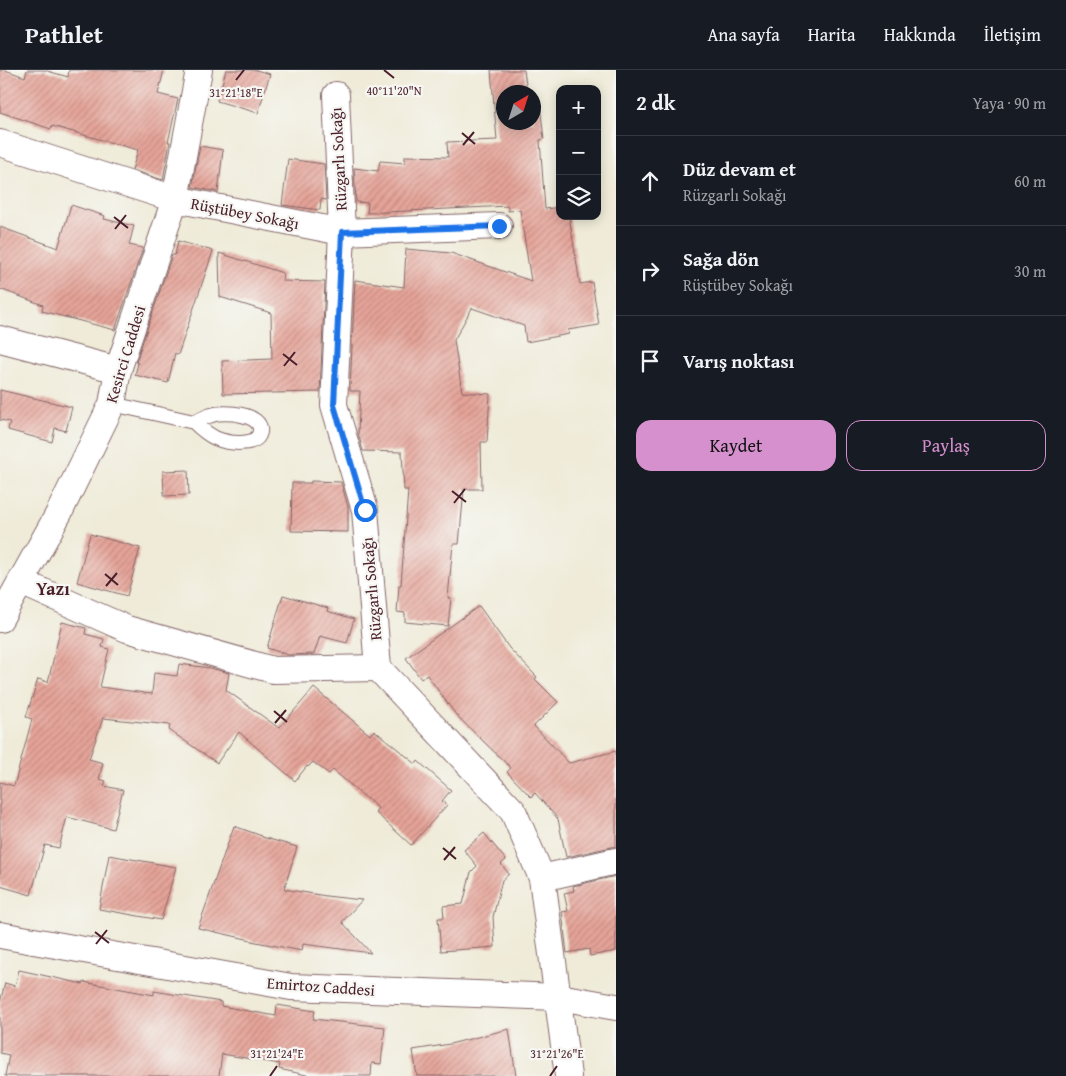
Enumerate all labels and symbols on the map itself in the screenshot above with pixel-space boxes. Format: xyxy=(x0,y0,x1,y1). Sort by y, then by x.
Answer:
text: 40°11'20"N xyxy=(366,82,422,99)
text: 31°21'18"E xyxy=(209,84,263,101)
north arrow xyxy=(496,85,541,130)
street label: Rüzgarlı Sokağı xyxy=(323,106,353,211)
street label: Rüştübey Sokağı xyxy=(189,191,302,235)
route end xyxy=(488,215,511,238)
street label: Kesirci Caddesi xyxy=(99,302,151,406)
route start xyxy=(354,499,377,522)
street label: Rüzgarlı Sokağı xyxy=(354,536,387,642)
district label: Yazı xyxy=(36,575,70,602)
street label: Emirtoz Caddesi xyxy=(266,970,376,1002)
text: 31°21'24"E xyxy=(250,1045,304,1062)
text: 31°21'26"E xyxy=(530,1045,584,1062)

